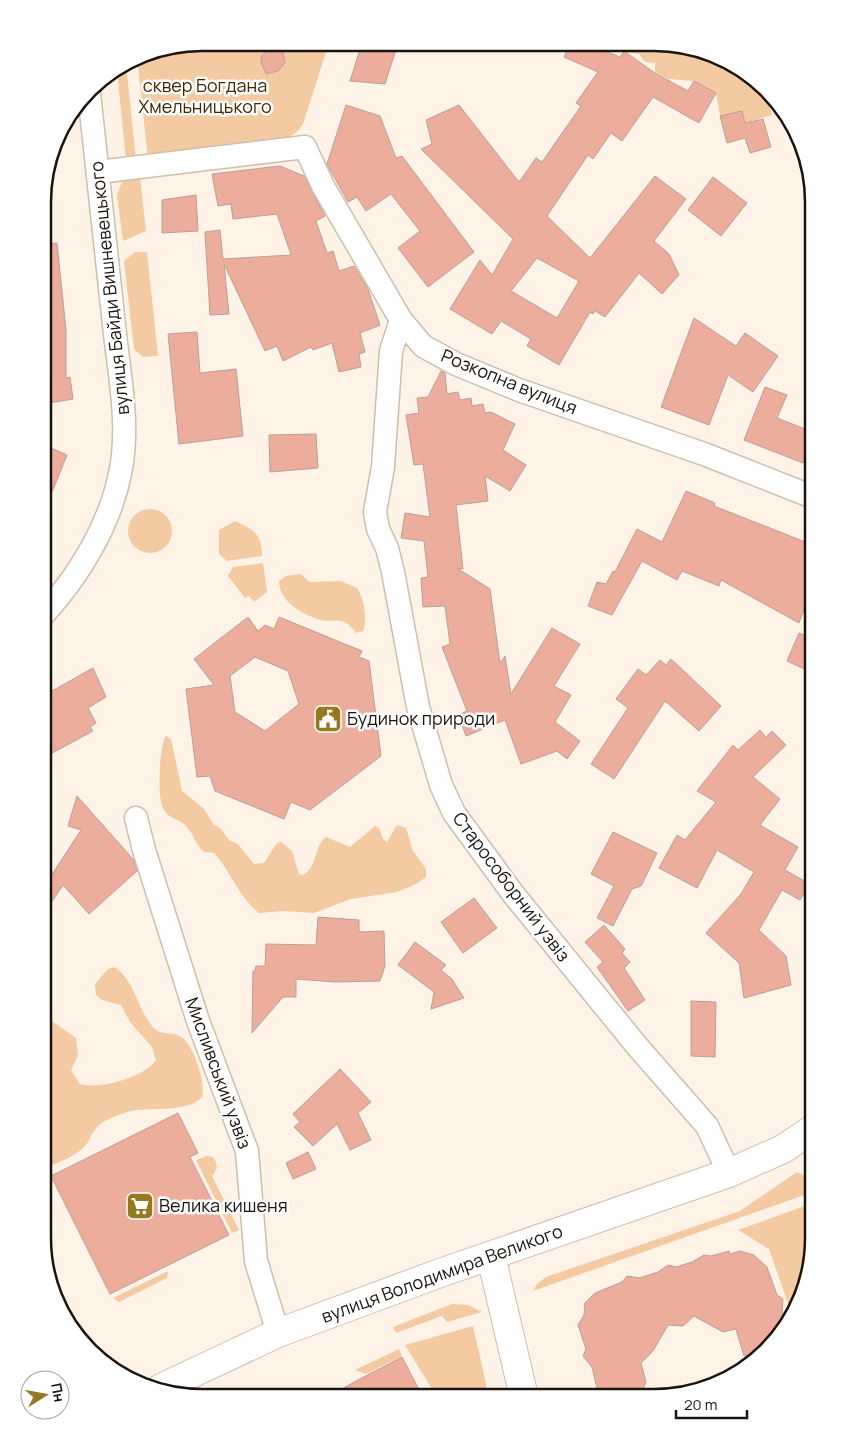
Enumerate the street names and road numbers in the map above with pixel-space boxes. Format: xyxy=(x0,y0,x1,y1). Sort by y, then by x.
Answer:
street label: вулиця Байди Вишневецького xyxy=(84,160,134,416)
street label: Розкопна вулиця xyxy=(438,343,581,419)
street label: Старособорний узвіз xyxy=(448,807,576,966)
street label: Мисливський узвіз xyxy=(180,994,257,1152)
street label: вулиця Володимира Великого xyxy=(318,1218,566,1328)

